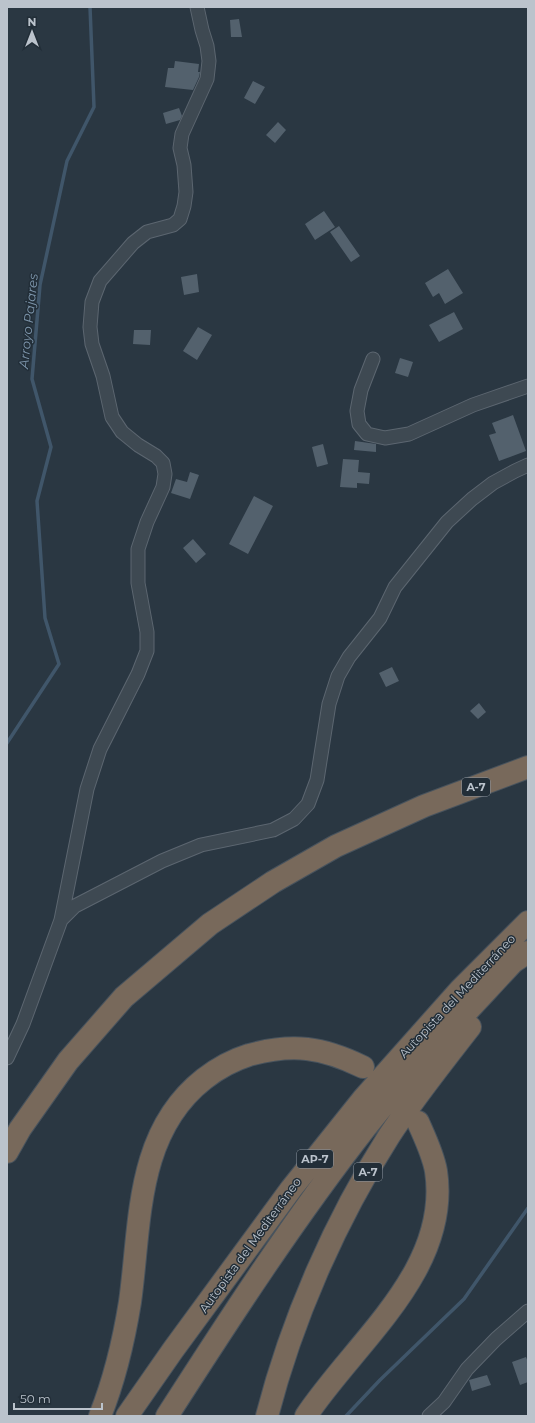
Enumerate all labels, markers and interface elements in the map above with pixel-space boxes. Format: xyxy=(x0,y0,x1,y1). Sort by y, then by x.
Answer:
north arrow xyxy=(12,12,52,52)
text: N xyxy=(28,15,36,29)
water label: Arroyo Pajares xyxy=(15,272,41,370)
road number: A-7 xyxy=(462,778,490,796)
street label: Autopista del Mediterráneo xyxy=(396,931,518,1061)
road number: AP-7 xyxy=(297,1150,333,1168)
road number: A-7 xyxy=(354,1163,382,1181)
street label: Autopista del Mediterráneo xyxy=(196,1174,304,1316)
scale bar xyxy=(14,1385,102,1411)
text: 50 m xyxy=(20,1391,51,1406)

